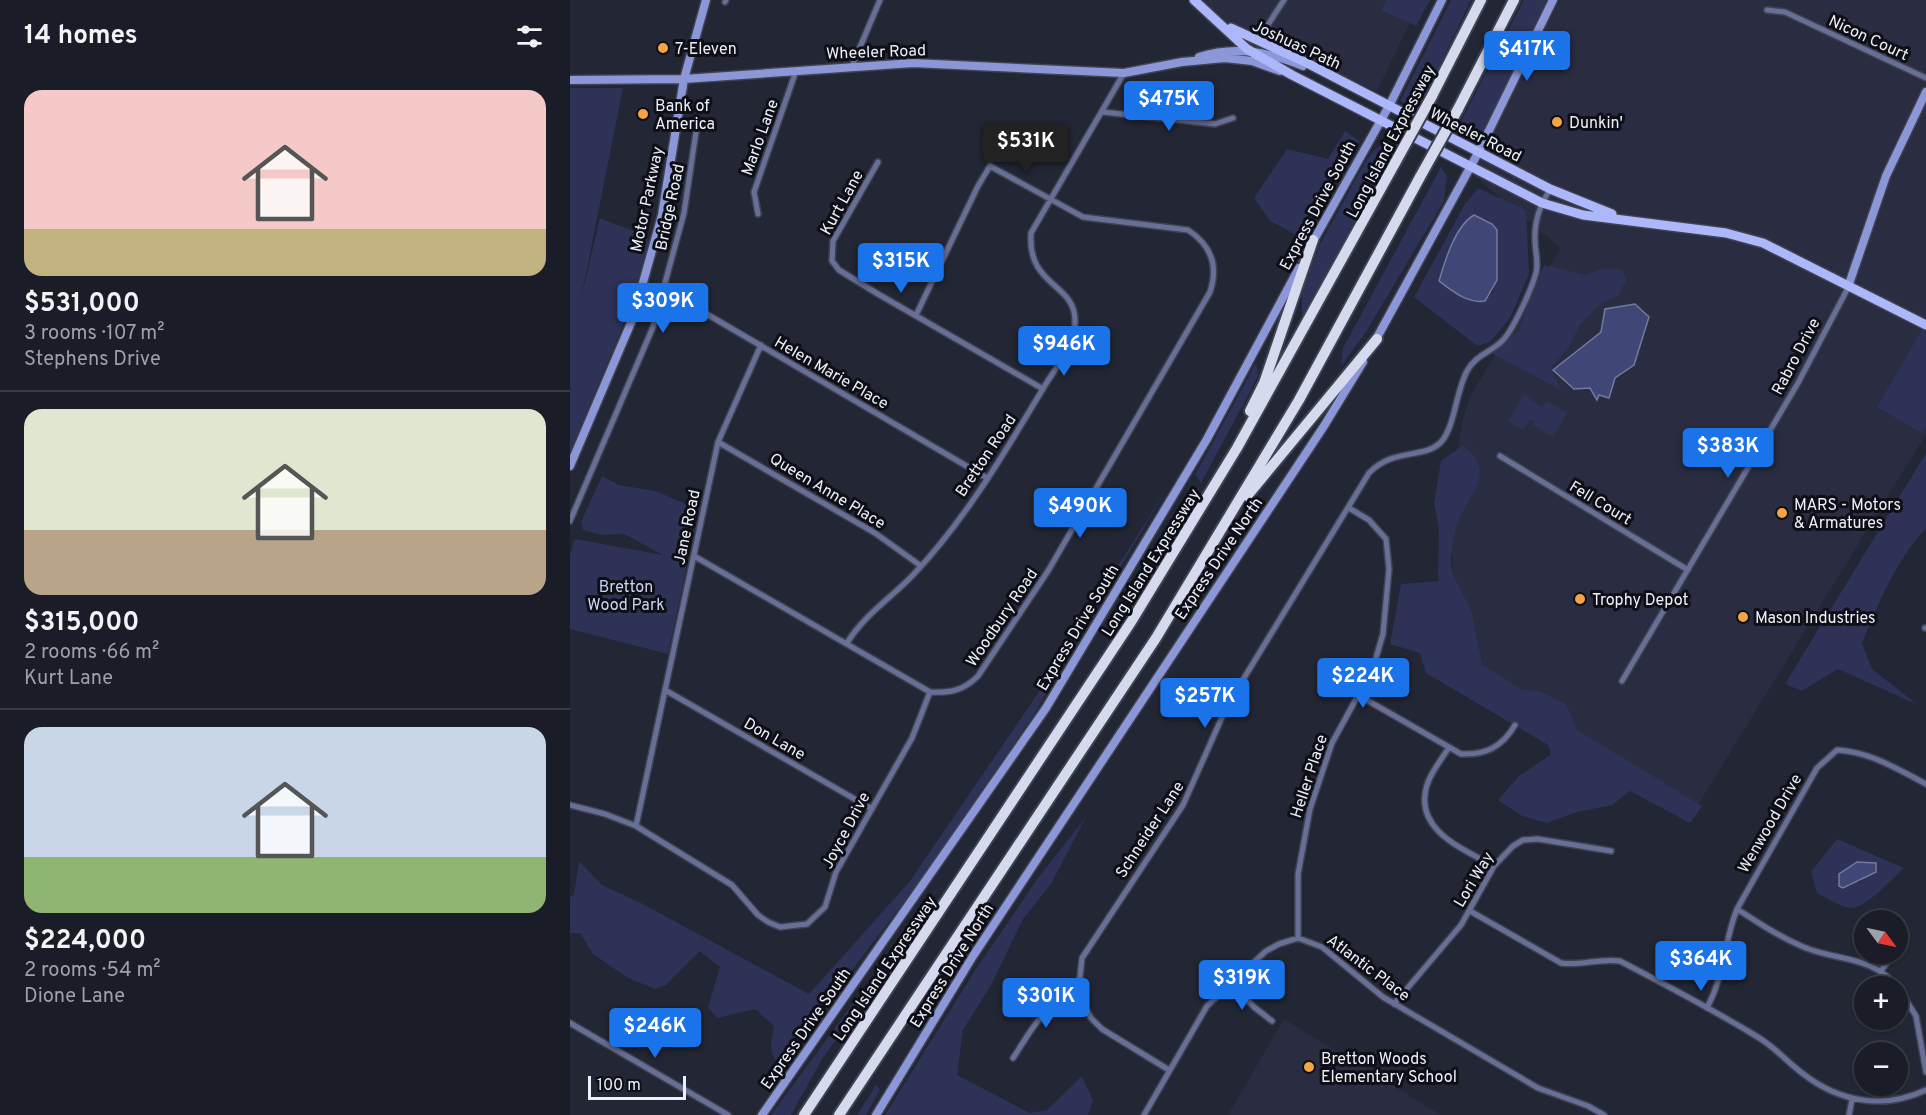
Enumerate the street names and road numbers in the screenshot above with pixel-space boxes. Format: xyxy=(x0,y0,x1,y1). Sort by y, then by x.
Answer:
street label: Nicon Court xyxy=(1825,12,1911,66)
street label: Joshuas Path xyxy=(1249,17,1344,75)
street label: Wheeler Road xyxy=(826,41,926,65)
street label: Long Island Expressway xyxy=(1343,62,1441,222)
street label: Marlo Lane xyxy=(738,97,784,178)
street label: Wheeler Road xyxy=(1426,104,1524,167)
street label: Express Drive South xyxy=(1276,138,1361,274)
street label: Motor Parkway xyxy=(627,145,669,254)
street label: Bridge Road xyxy=(652,162,690,253)
street label: Kurt Lane xyxy=(817,167,869,239)
street label: Rabro Drive xyxy=(1768,315,1825,399)
street label: Helen Marie Place xyxy=(770,333,892,415)
street label: Bretton Road xyxy=(952,411,1022,501)
street label: Queen Anne Place xyxy=(765,449,889,534)
street label: Fell Court xyxy=(1565,477,1635,530)
street label: Long Island Expressway xyxy=(1098,485,1205,641)
street label: Jane Road xyxy=(670,488,706,567)
street label: Express Drive North xyxy=(1171,494,1268,624)
street label: Express Drive South xyxy=(1033,561,1124,695)
street label: Woodbury Road xyxy=(962,565,1043,671)
street label: Don Lane xyxy=(740,714,808,765)
street label: Heller Place xyxy=(1287,732,1333,821)
street label: Wenwood Drive xyxy=(1734,771,1807,877)
street label: Schneider Lane xyxy=(1112,778,1189,882)
street label: Joyce Drive xyxy=(818,789,875,873)
street label: Lori Way xyxy=(1450,849,1499,911)
street label: Long Island Expressway xyxy=(830,893,942,1045)
street label: Express Drive North xyxy=(906,900,999,1032)
street label: Atlantic Place xyxy=(1322,931,1413,1006)
street label: Express Drive South xyxy=(757,965,856,1094)

